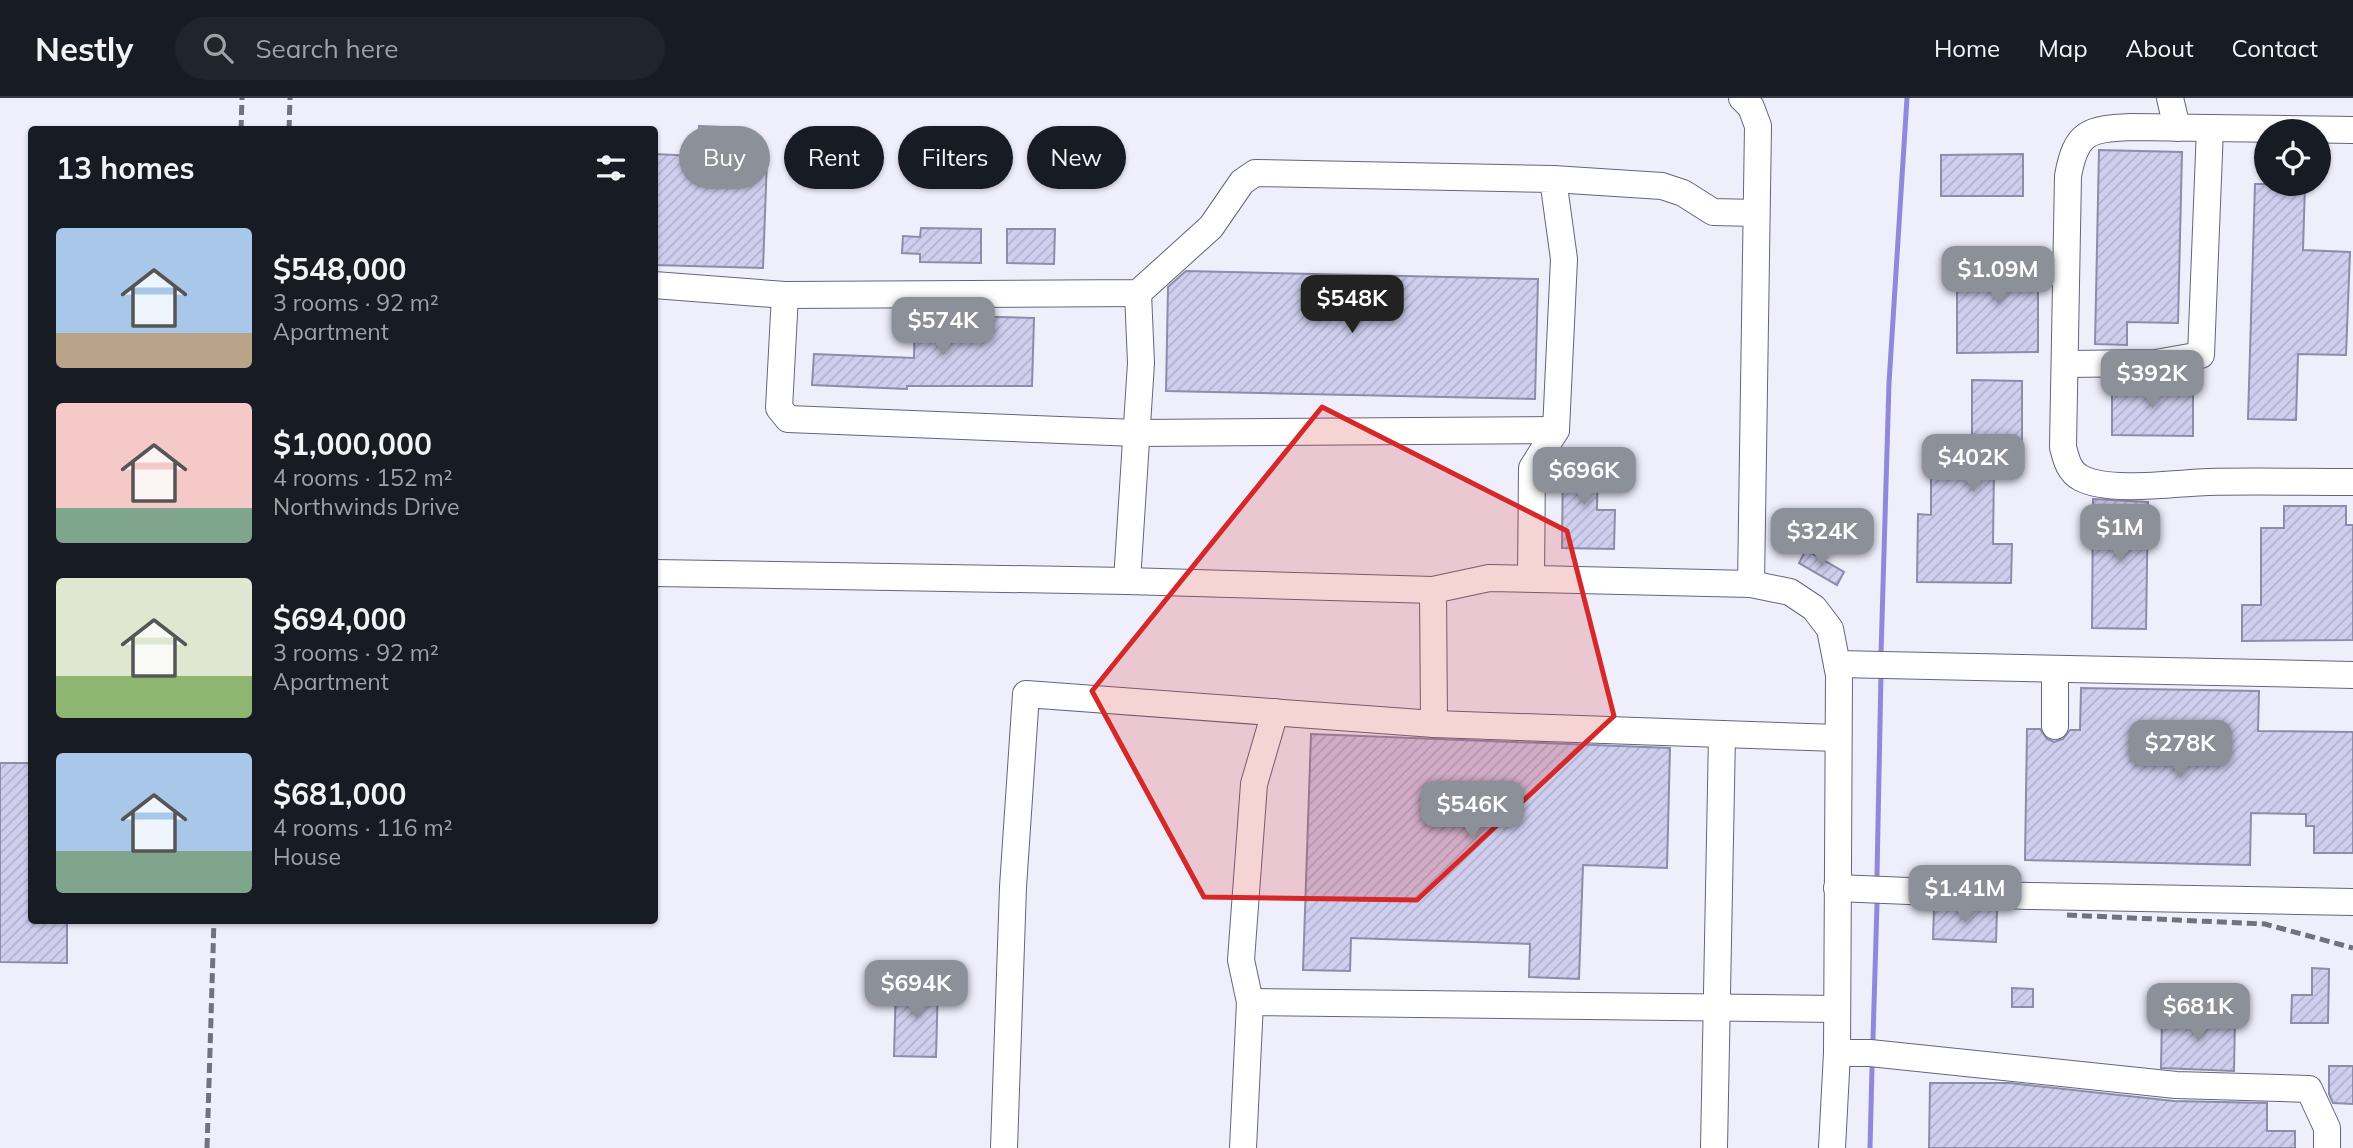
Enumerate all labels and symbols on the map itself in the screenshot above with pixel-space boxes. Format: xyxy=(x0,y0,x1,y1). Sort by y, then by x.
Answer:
pin: $1.09M xyxy=(1941,246,2055,306)
pin: $548K xyxy=(1303,275,1401,335)
pin: $574K xyxy=(894,298,992,357)
pin: $392K xyxy=(2103,350,2201,410)
pin: $402K xyxy=(1924,434,2022,494)
pin: $696K xyxy=(1535,448,1633,507)
pin: $1M xyxy=(2086,504,2154,564)
pin: $324K xyxy=(1773,508,1871,568)
pin: $278K xyxy=(2131,720,2229,780)
pin: $546K xyxy=(1423,782,1521,841)
pin: $1.41M xyxy=(1908,866,2022,925)
pin: $694K xyxy=(867,960,965,1020)
pin: $681K xyxy=(2149,984,2247,1043)

